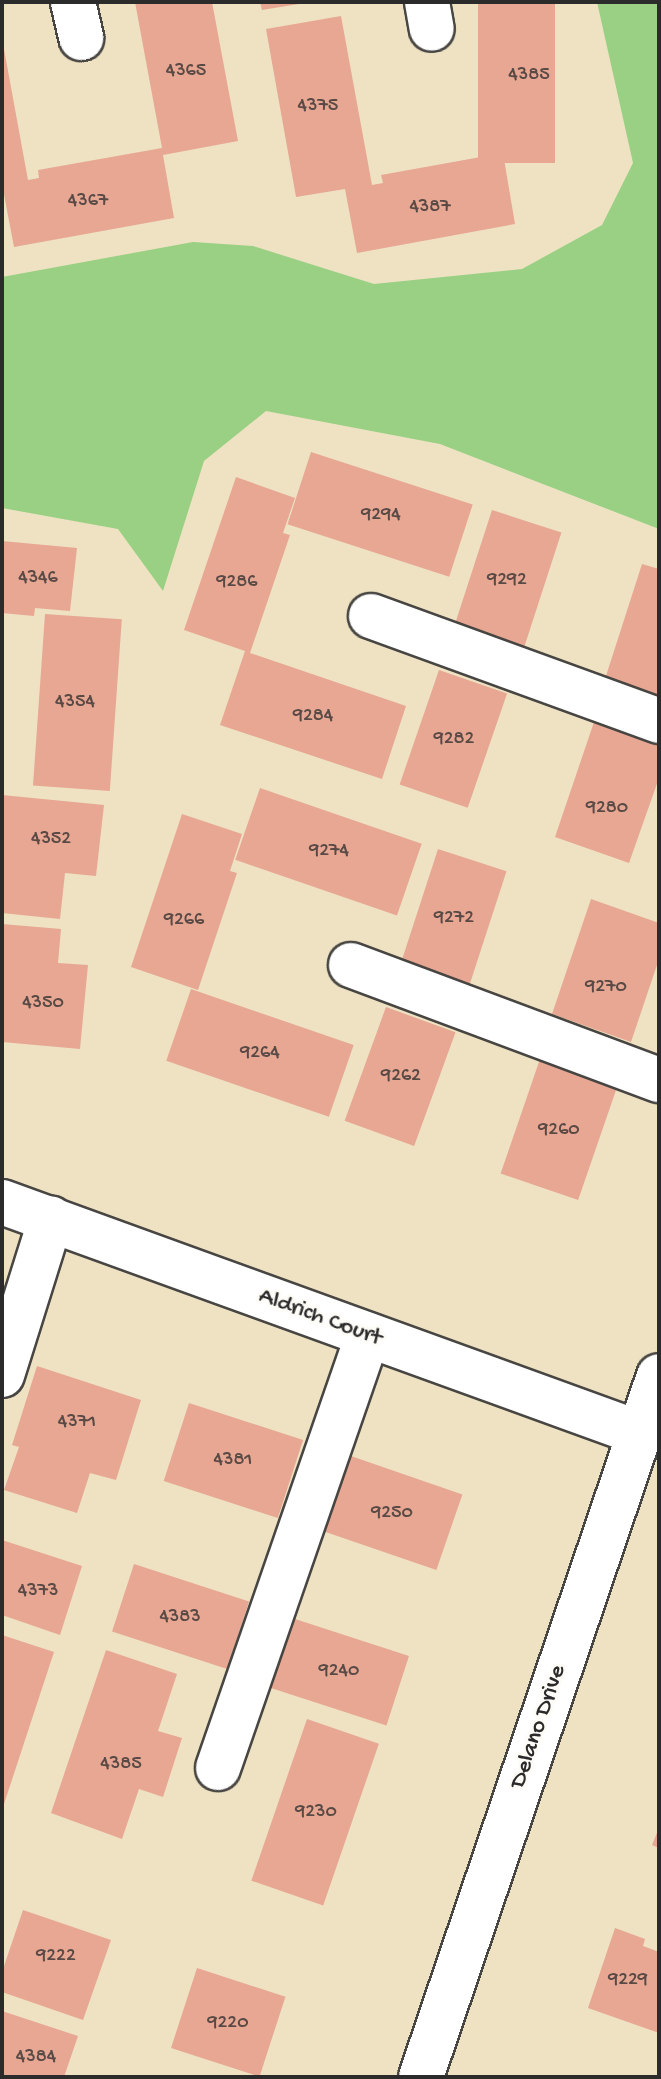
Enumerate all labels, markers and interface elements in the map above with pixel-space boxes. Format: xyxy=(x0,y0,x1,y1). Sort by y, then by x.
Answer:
house number: 4365 xyxy=(166,59,206,83)
house number: 4385 xyxy=(508,63,550,87)
house number: 4375 xyxy=(298,94,338,118)
house number: 4367 xyxy=(68,189,108,213)
house number: 4387 xyxy=(409,195,451,219)
house number: 9294 xyxy=(361,503,401,527)
house number: 4346 xyxy=(18,566,58,590)
house number: 9292 xyxy=(487,568,527,592)
house number: 9286 xyxy=(217,570,257,594)
house number: 4354 xyxy=(55,690,95,714)
house number: 9284 xyxy=(293,704,333,728)
house number: 9282 xyxy=(434,727,474,751)
house number: 9280 xyxy=(586,796,628,820)
house number: 4352 xyxy=(31,827,71,851)
house number: 9274 xyxy=(309,839,349,863)
house number: 9272 xyxy=(434,906,474,930)
house number: 9266 xyxy=(164,908,204,932)
house number: 9270 xyxy=(585,975,627,999)
house number: 4350 xyxy=(22,991,64,1015)
house number: 9264 xyxy=(240,1041,280,1065)
house number: 9262 xyxy=(381,1064,421,1088)
house number: 9260 xyxy=(538,1118,580,1142)
street label: Aldrich Court xyxy=(254,1282,386,1354)
house number: 4371 xyxy=(58,1410,96,1434)
house number: 4381 xyxy=(214,1448,252,1472)
house number: 9250 xyxy=(371,1501,413,1525)
house number: 4373 xyxy=(18,1579,58,1603)
house number: 4383 xyxy=(159,1605,201,1629)
house number: 9240 xyxy=(319,1659,359,1683)
street label: Delano Drive xyxy=(504,1662,574,1792)
house number: 4385 xyxy=(100,1752,142,1776)
house number: 9230 xyxy=(295,1800,337,1824)
house number: 9222 xyxy=(36,1944,76,1968)
house number: 9229 xyxy=(608,1968,648,1992)
house number: 9220 xyxy=(208,2011,248,2035)
house number: 4384 xyxy=(16,2045,56,2069)

